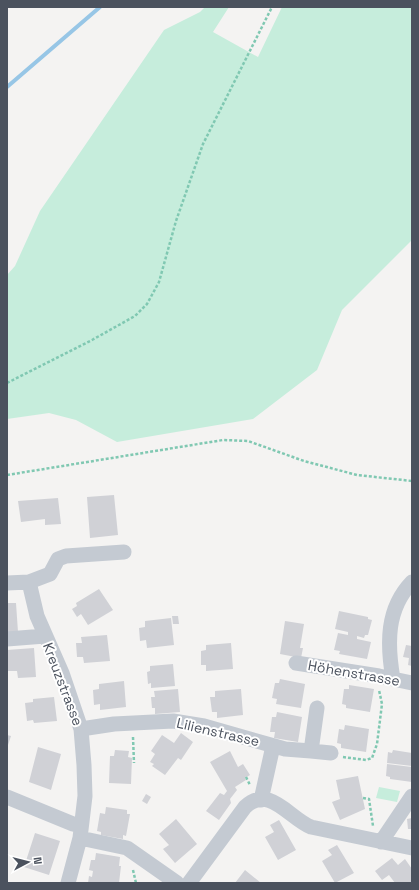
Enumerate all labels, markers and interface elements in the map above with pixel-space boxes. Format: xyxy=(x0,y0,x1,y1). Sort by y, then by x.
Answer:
street label: Kreuzstrasse xyxy=(39,640,87,728)
street label: Höhenstrasse xyxy=(307,656,401,690)
street label: Lilienstrasse xyxy=(175,714,261,750)
north arrow xyxy=(8,842,48,882)
text: N xyxy=(31,856,45,865)

